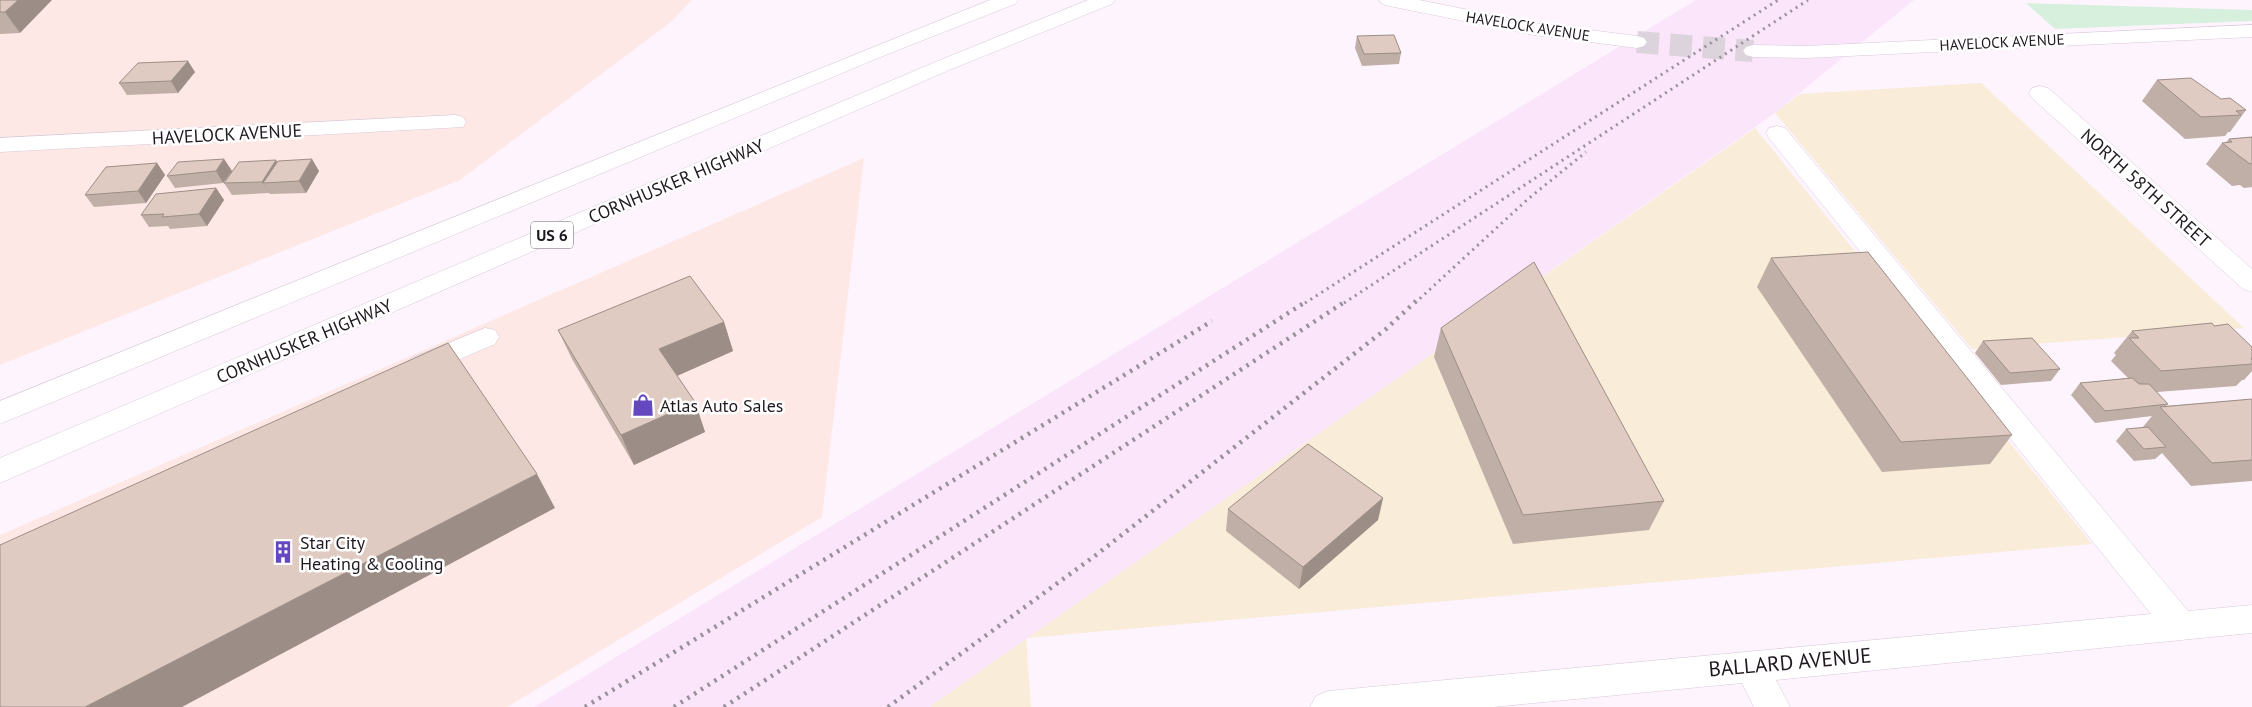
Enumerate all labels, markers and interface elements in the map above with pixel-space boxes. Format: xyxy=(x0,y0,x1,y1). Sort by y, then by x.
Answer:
street label: HAVELOCK AVENUE xyxy=(1465,7,1591,45)
street label: HAVELOCK AVENUE xyxy=(1939,29,2065,55)
street label: HAVELOCK AVENUE xyxy=(151,119,303,149)
street label: NORTH 58TH STREET xyxy=(2076,124,2216,252)
street label: CORNHUSKER HIGHWAY xyxy=(585,134,767,228)
road number: US 6 xyxy=(531,222,573,248)
street label: CORNHUSKER HIGHWAY xyxy=(213,294,395,388)
shop icon: Atlas Auto Sales xyxy=(630,392,656,418)
place label: Atlas Auto Sales xyxy=(660,394,783,417)
place label: Star City Heating & Cooling xyxy=(300,531,443,575)
building icon: Star City Heating & Cooling xyxy=(270,539,296,565)
street label: BALLARD AVENUE xyxy=(1707,641,1873,683)

